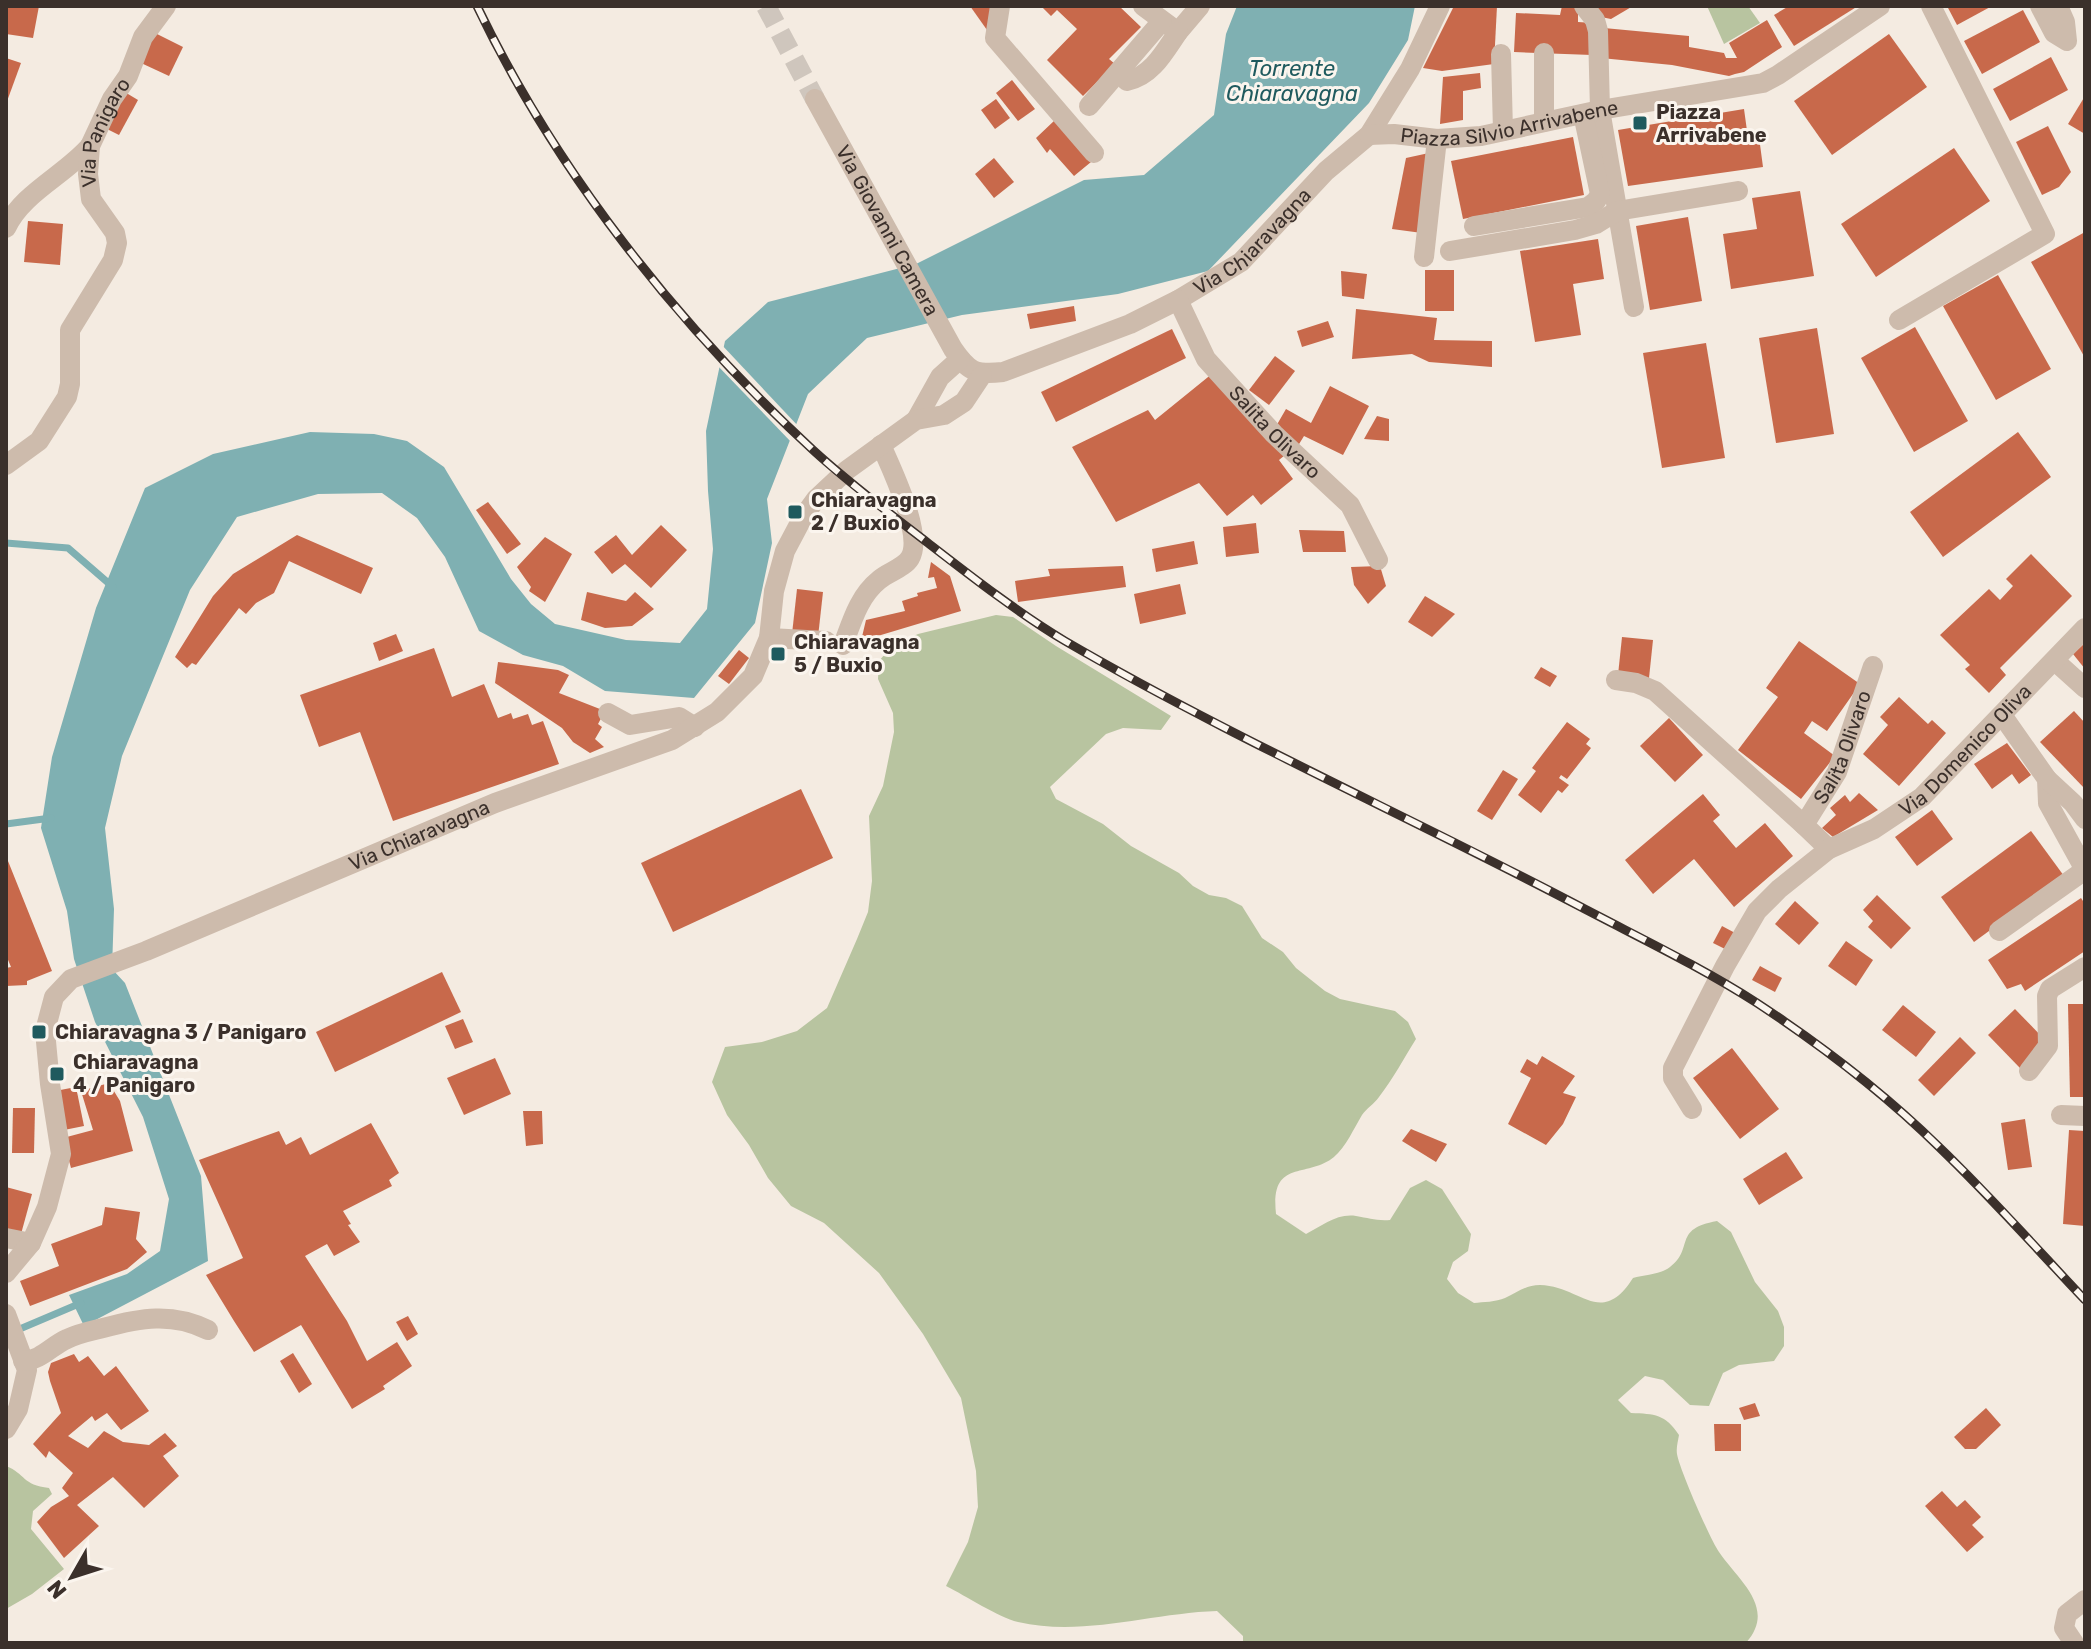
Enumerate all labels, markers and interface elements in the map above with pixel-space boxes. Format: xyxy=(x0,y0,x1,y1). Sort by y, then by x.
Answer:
water label: Torrente Chiaravagna xyxy=(1226,55,1358,107)
street label: Via Panigaro xyxy=(76,73,135,188)
street label: Piazza Silvio Arrivabene xyxy=(1399,95,1620,151)
place label: Piazza Arrivabene xyxy=(1656,100,1767,147)
marker: Piazza Arrivabene xyxy=(1631,114,1649,132)
street label: Via Giovanni Camera xyxy=(831,141,944,320)
street label: Via Chiaravagna xyxy=(1189,183,1316,300)
street label: Salita Olivaro xyxy=(1224,381,1326,484)
place label: Chiaravagna 2 / Buxio xyxy=(811,488,937,535)
marker: Chiaravagna 2 / Buxio xyxy=(786,503,804,521)
place label: Chiaravagna 5 / Buxio xyxy=(794,630,920,677)
marker: Chiaravagna 5 / Buxio xyxy=(769,645,787,663)
street label: Via Domenico Oliva xyxy=(1894,679,2036,821)
street label: Salita Olivaro xyxy=(1808,687,1876,809)
street label: Via Chiaravagna xyxy=(345,795,493,876)
place label: Chiaravagna 3 / Panigaro xyxy=(55,1020,307,1044)
marker: Chiaravagna 3 / Panigaro xyxy=(30,1023,48,1041)
place label: Chiaravagna 4 / Panigaro xyxy=(73,1050,199,1097)
marker: Chiaravagna 4 / Panigaro xyxy=(48,1065,66,1083)
north arrow xyxy=(32,1537,112,1617)
text: N xyxy=(41,1575,72,1604)

